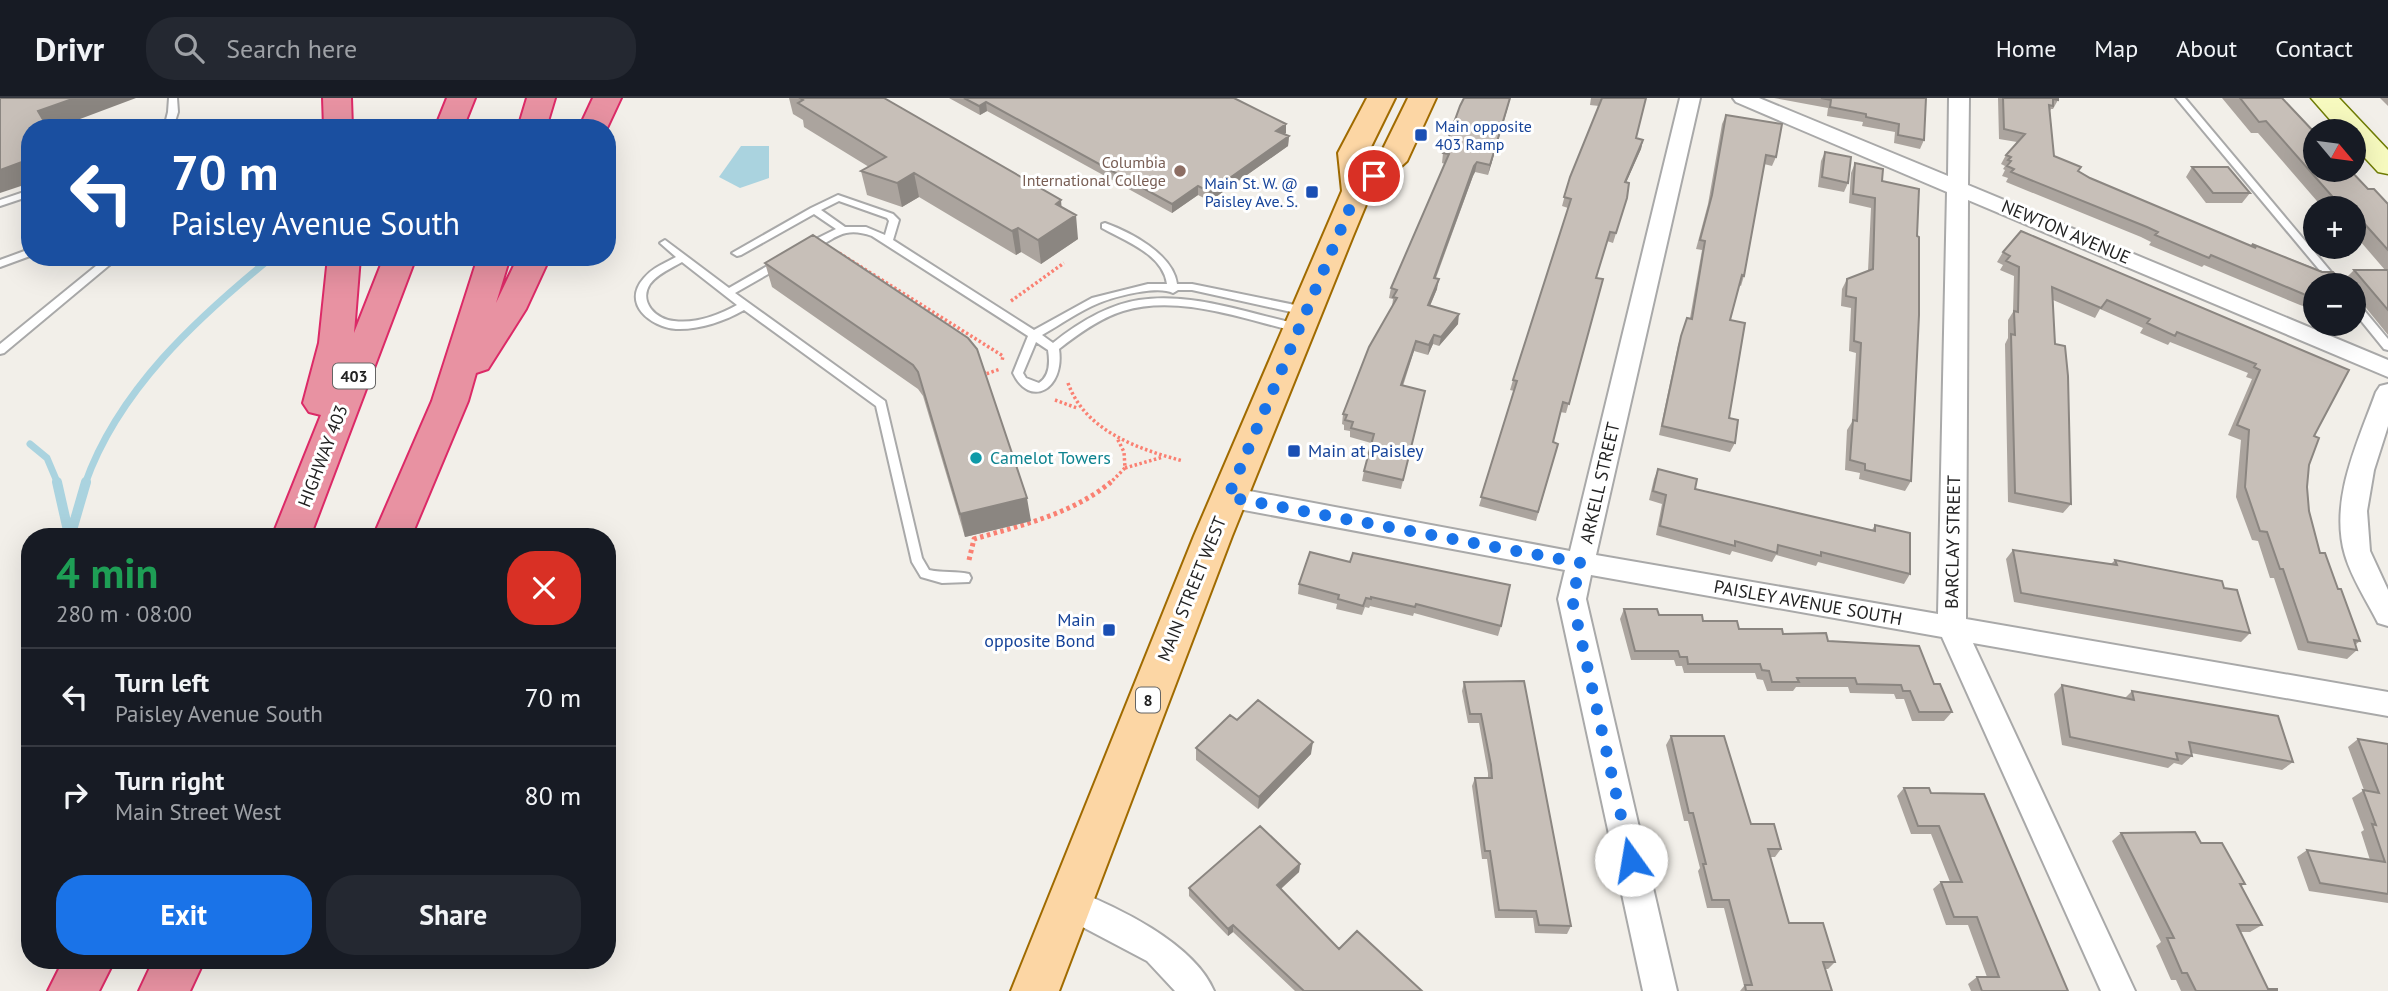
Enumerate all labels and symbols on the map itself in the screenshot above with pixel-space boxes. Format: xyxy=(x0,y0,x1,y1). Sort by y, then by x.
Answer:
place label: Main opposite 403 Ramp xyxy=(1435,116,1532,154)
north arrow xyxy=(2303,119,2366,182)
marker: Main opposite 403 Ramp xyxy=(1413,127,1429,143)
pin xyxy=(1344,146,1404,206)
place label: Columbia International College xyxy=(1022,152,1166,190)
marker: Columbia International College xyxy=(1172,163,1188,179)
place label: Main St. W. @ Paisley Ave. S. xyxy=(1204,173,1298,211)
marker: Main St. W. @ Paisley Ave. S. xyxy=(1304,184,1320,200)
street label: NEWTON AVENUE xyxy=(1998,194,2134,269)
road number: 403 xyxy=(333,364,375,388)
street label: HIGHWAY 403 xyxy=(292,401,353,510)
street label: ARKELL STREET xyxy=(1574,420,1625,546)
place label: Main at Paisley xyxy=(1308,439,1424,462)
marker: Main at Paisley xyxy=(1286,443,1302,459)
place label: Camelot Towers xyxy=(990,446,1111,469)
marker: Camelot Towers xyxy=(968,450,984,466)
street label: BARCLAY STREET xyxy=(1940,475,1965,609)
street label: MAIN STREET WEST xyxy=(1152,513,1231,665)
street label: PAISLEY AVENUE SOUTH xyxy=(1712,575,1904,630)
place label: Main opposite Bond xyxy=(984,608,1095,652)
marker: Main opposite Bond xyxy=(1101,622,1117,638)
road number: 8 xyxy=(1136,688,1160,712)
position arrow xyxy=(1594,823,1668,897)

